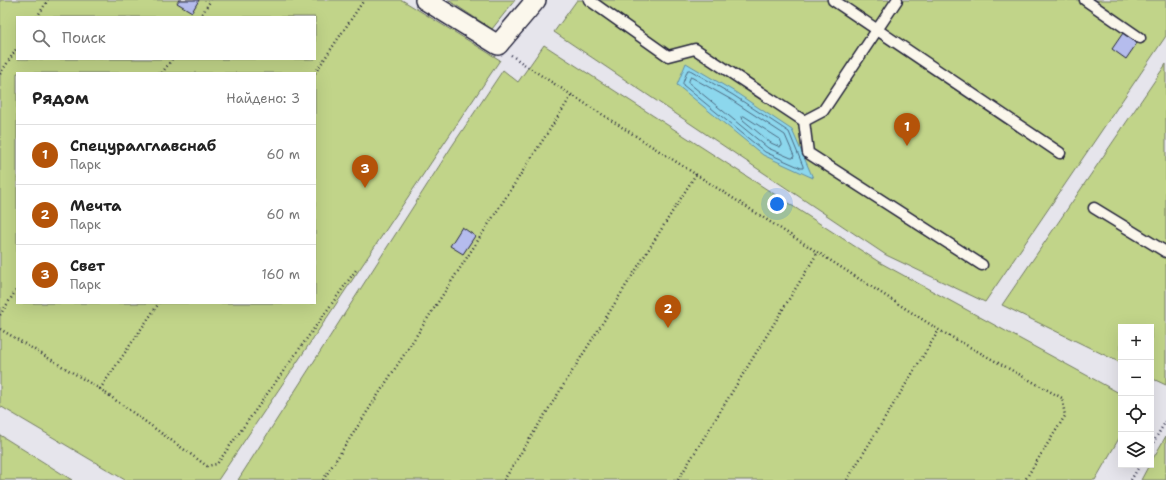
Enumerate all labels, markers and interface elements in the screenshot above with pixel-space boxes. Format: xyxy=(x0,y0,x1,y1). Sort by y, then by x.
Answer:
search box xyxy=(16,16,316,60)
icon: search xyxy=(30,27,52,49)
text: Поиск xyxy=(62,28,106,48)
text: Рядом xyxy=(32,87,89,109)
text: Найдено: 3 xyxy=(226,90,300,107)
pin: 1 xyxy=(894,113,920,146)
text: Спецуралглавснаб xyxy=(70,136,216,156)
text: 1 xyxy=(42,146,48,163)
text: 60 m xyxy=(267,146,300,163)
pin: 3 xyxy=(352,155,378,188)
text: Парк xyxy=(70,156,101,173)
your location xyxy=(767,194,787,214)
text: Мечта xyxy=(70,196,122,216)
text: 2 xyxy=(40,206,50,223)
text: 60 m xyxy=(267,206,300,223)
text: Парк xyxy=(70,216,101,233)
text: Свет xyxy=(70,256,105,276)
text: 3 xyxy=(40,266,50,283)
text: 160 m xyxy=(262,266,300,283)
text: Парк xyxy=(70,276,101,293)
pin: 2 xyxy=(655,295,681,328)
map controls xyxy=(1118,324,1154,468)
button: + xyxy=(1118,324,1154,360)
button: − xyxy=(1118,360,1154,396)
button: locate xyxy=(1118,396,1154,432)
button: layers xyxy=(1118,432,1154,468)

